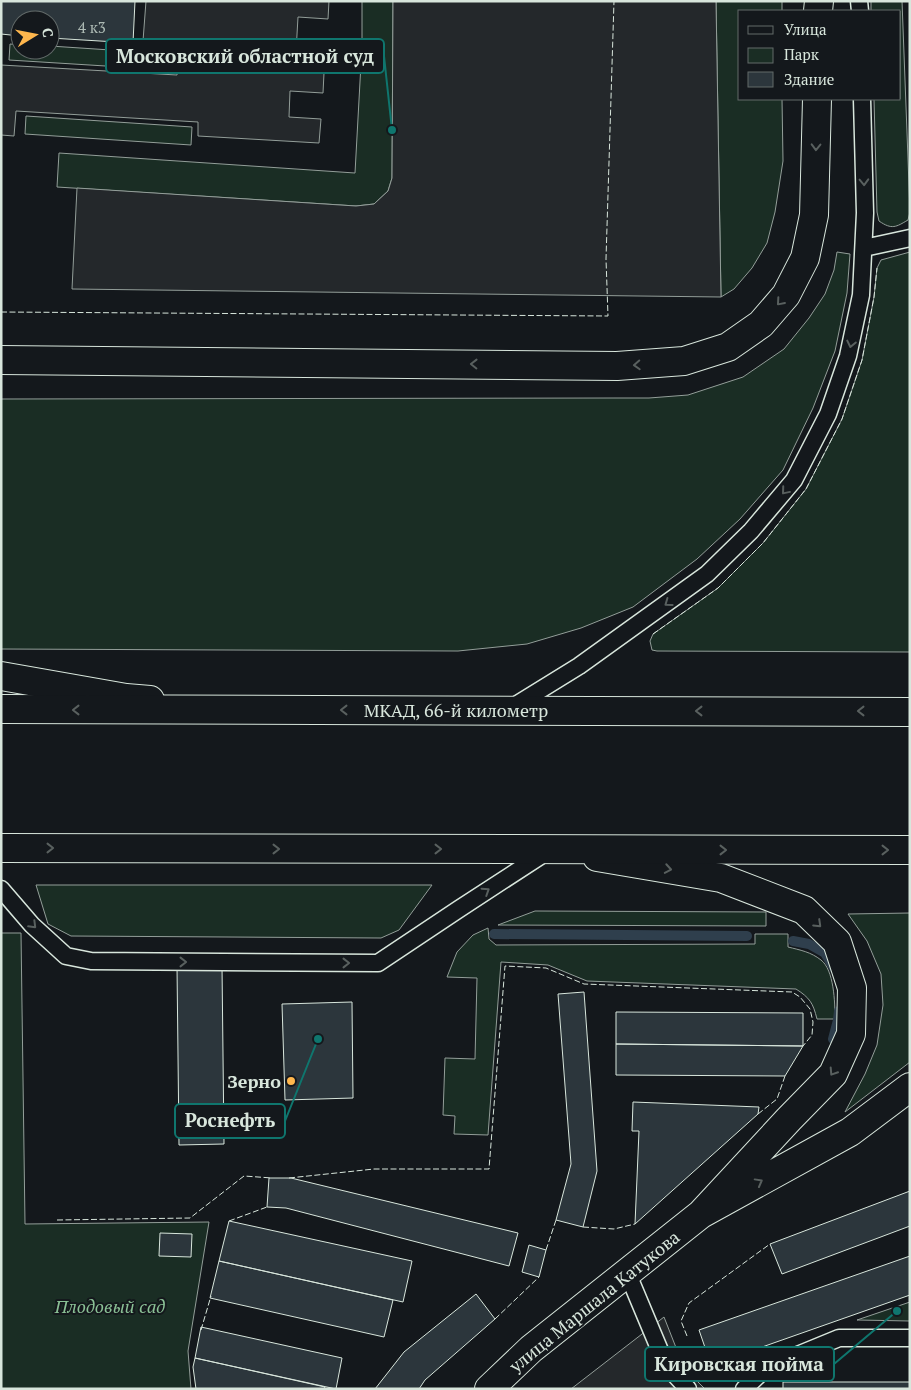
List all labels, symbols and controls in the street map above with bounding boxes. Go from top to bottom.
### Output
north arrow [10,10,60,60]
legend [738,10,901,100]
house number: 4 к3 [78,17,106,37]
text: Улица [784,19,827,39]
text: С [38,27,58,39]
callout: Московский областной суд [106,39,384,73]
text: Московский областной суд [116,43,375,68]
text: Парк [784,44,820,64]
text: Здание [784,69,834,89]
one-way arrow [811,144,821,152]
one-way arrow [859,179,869,187]
one-way arrow [777,296,785,305]
one-way arrow [846,339,856,348]
one-way arrow [470,359,478,370]
one-way arrow [633,359,641,370]
one-way arrow [782,485,790,494]
one-way arrow [664,596,673,606]
street label: МКАД, 66-й километр [364,698,548,722]
one-way arrow [72,705,80,715]
one-way arrow [339,705,347,715]
one-way arrow [694,706,702,716]
one-way arrow [857,706,864,716]
one-way arrow [46,843,54,853]
one-way arrow [272,844,280,854]
one-way arrow [435,844,443,854]
one-way arrow [719,845,727,855]
one-way arrow [882,845,889,855]
one-way arrow [664,863,673,873]
one-way arrow [481,888,490,897]
one-way arrow [813,918,822,927]
one-way arrow [27,920,36,929]
one-way arrow [180,957,187,967]
one-way arrow [342,958,350,968]
one-way arrow [830,1066,839,1075]
place label: Зерно [227,1069,281,1093]
marker: Зерно [285,1075,297,1087]
callout: Роснефть [175,1104,285,1138]
text: Роснефть [185,1107,276,1132]
one-way arrow [754,1178,763,1188]
street label: улица Маршала Катукова [503,1225,684,1378]
park label: Плодовый сад [54,1294,165,1318]
callout: Кировская пойма [645,1347,834,1381]
text: Кировская пойма [654,1351,824,1376]

